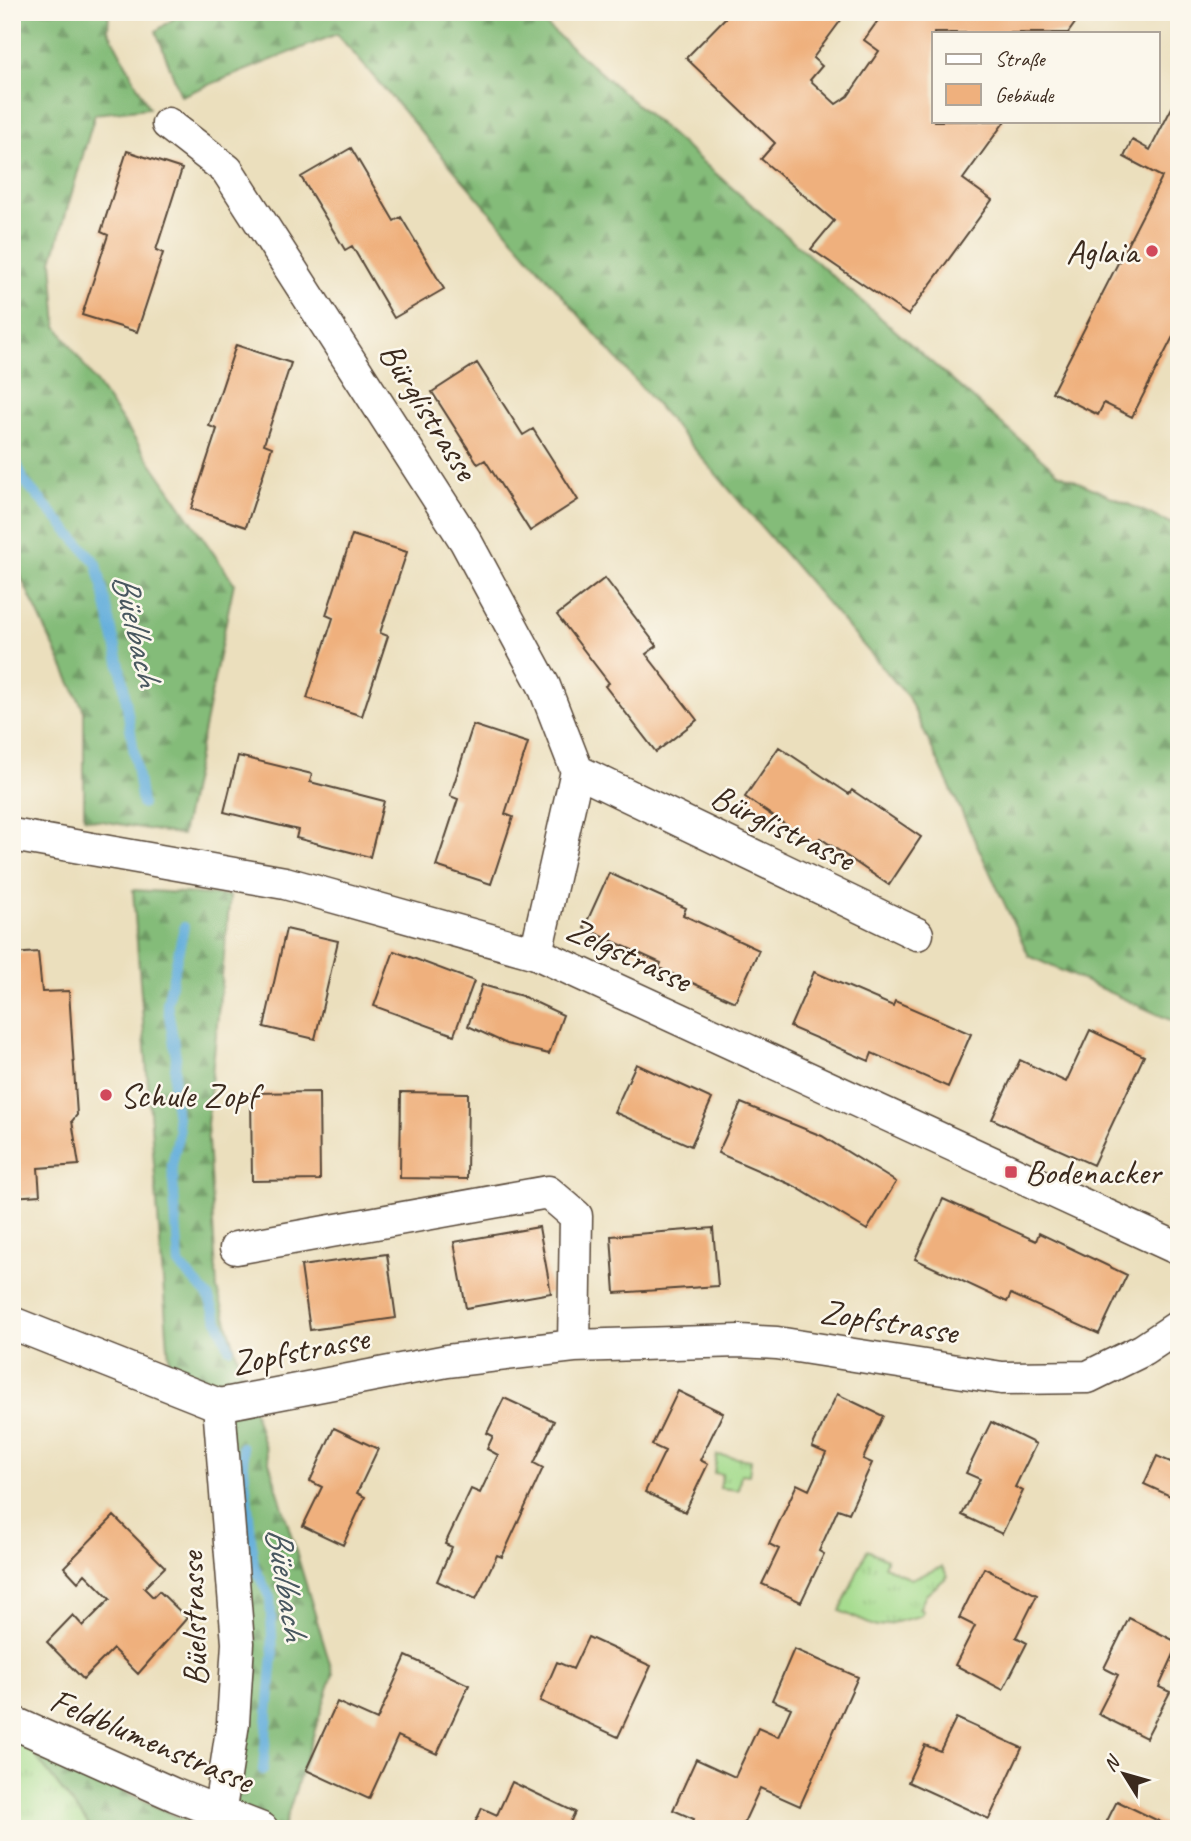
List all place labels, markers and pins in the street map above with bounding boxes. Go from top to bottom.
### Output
place label: Aglaia [1066,229,1141,274]
marker: Aglaia [1144,243,1160,259]
place label: Schule Zopf [120,1073,264,1118]
marker: Schule Zopf [98,1087,114,1103]
place label: Bodenacker [1025,1150,1163,1195]
marker: Bodenacker [1003,1164,1019,1180]

